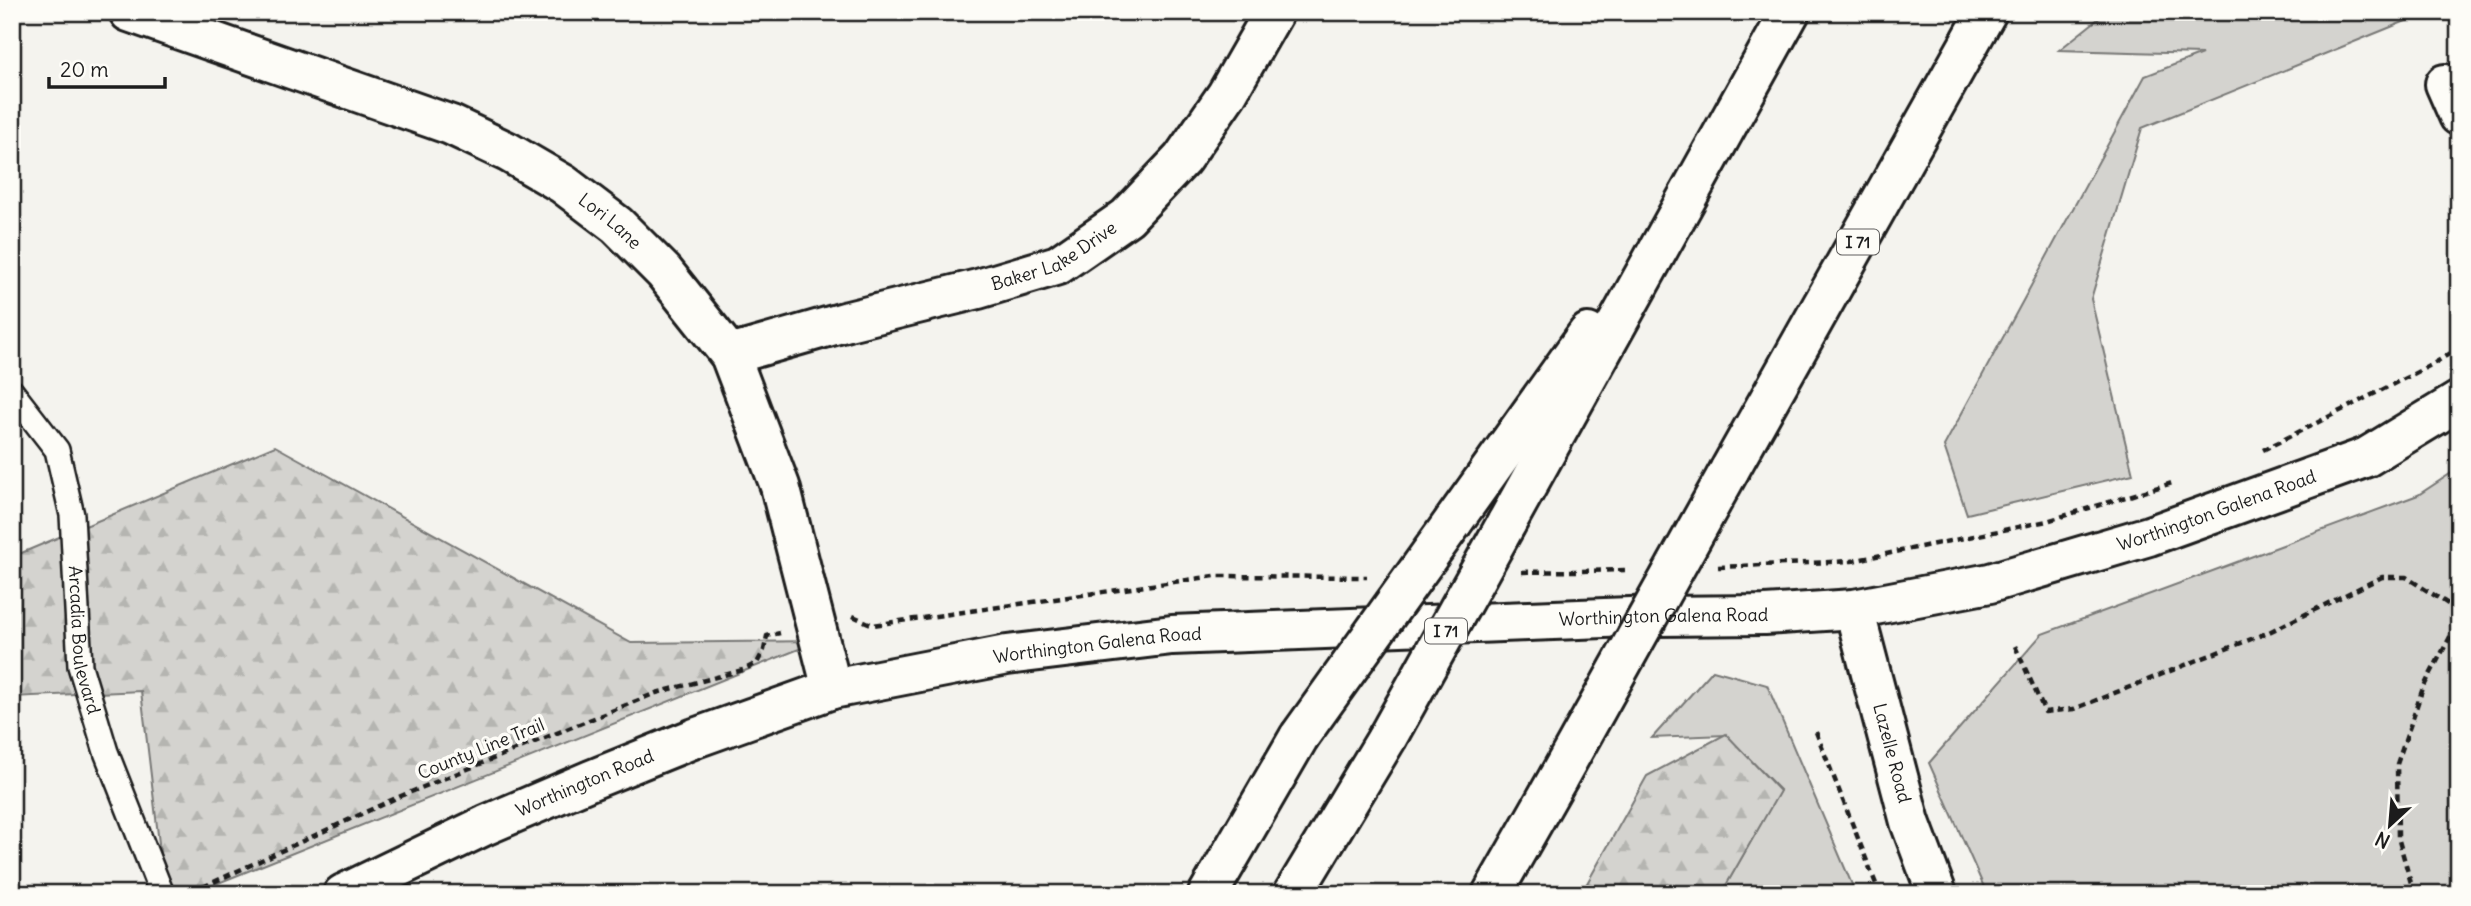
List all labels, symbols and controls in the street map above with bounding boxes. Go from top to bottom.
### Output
scale bar [49,46,164,90]
text: 20 m [60,56,109,83]
street label: Lori Lane [574,188,647,254]
street label: Baker Lake Drive [988,216,1121,295]
road number: I 71 [1837,230,1879,254]
street label: Worthington Galena Road [2114,464,2319,556]
street label: Arcadia Boulevard [64,565,106,717]
street label: Worthington Galena Road [1558,603,1769,631]
road number: I 71 [1425,618,1467,644]
street label: Worthington Galena Road [991,622,1202,668]
street label: Lazelle Road [1868,701,1917,806]
street label: County Line Trail [414,713,548,784]
street label: Worthington Road [512,744,657,822]
north arrow [2356,790,2426,860]
text: N [2371,827,2394,854]

